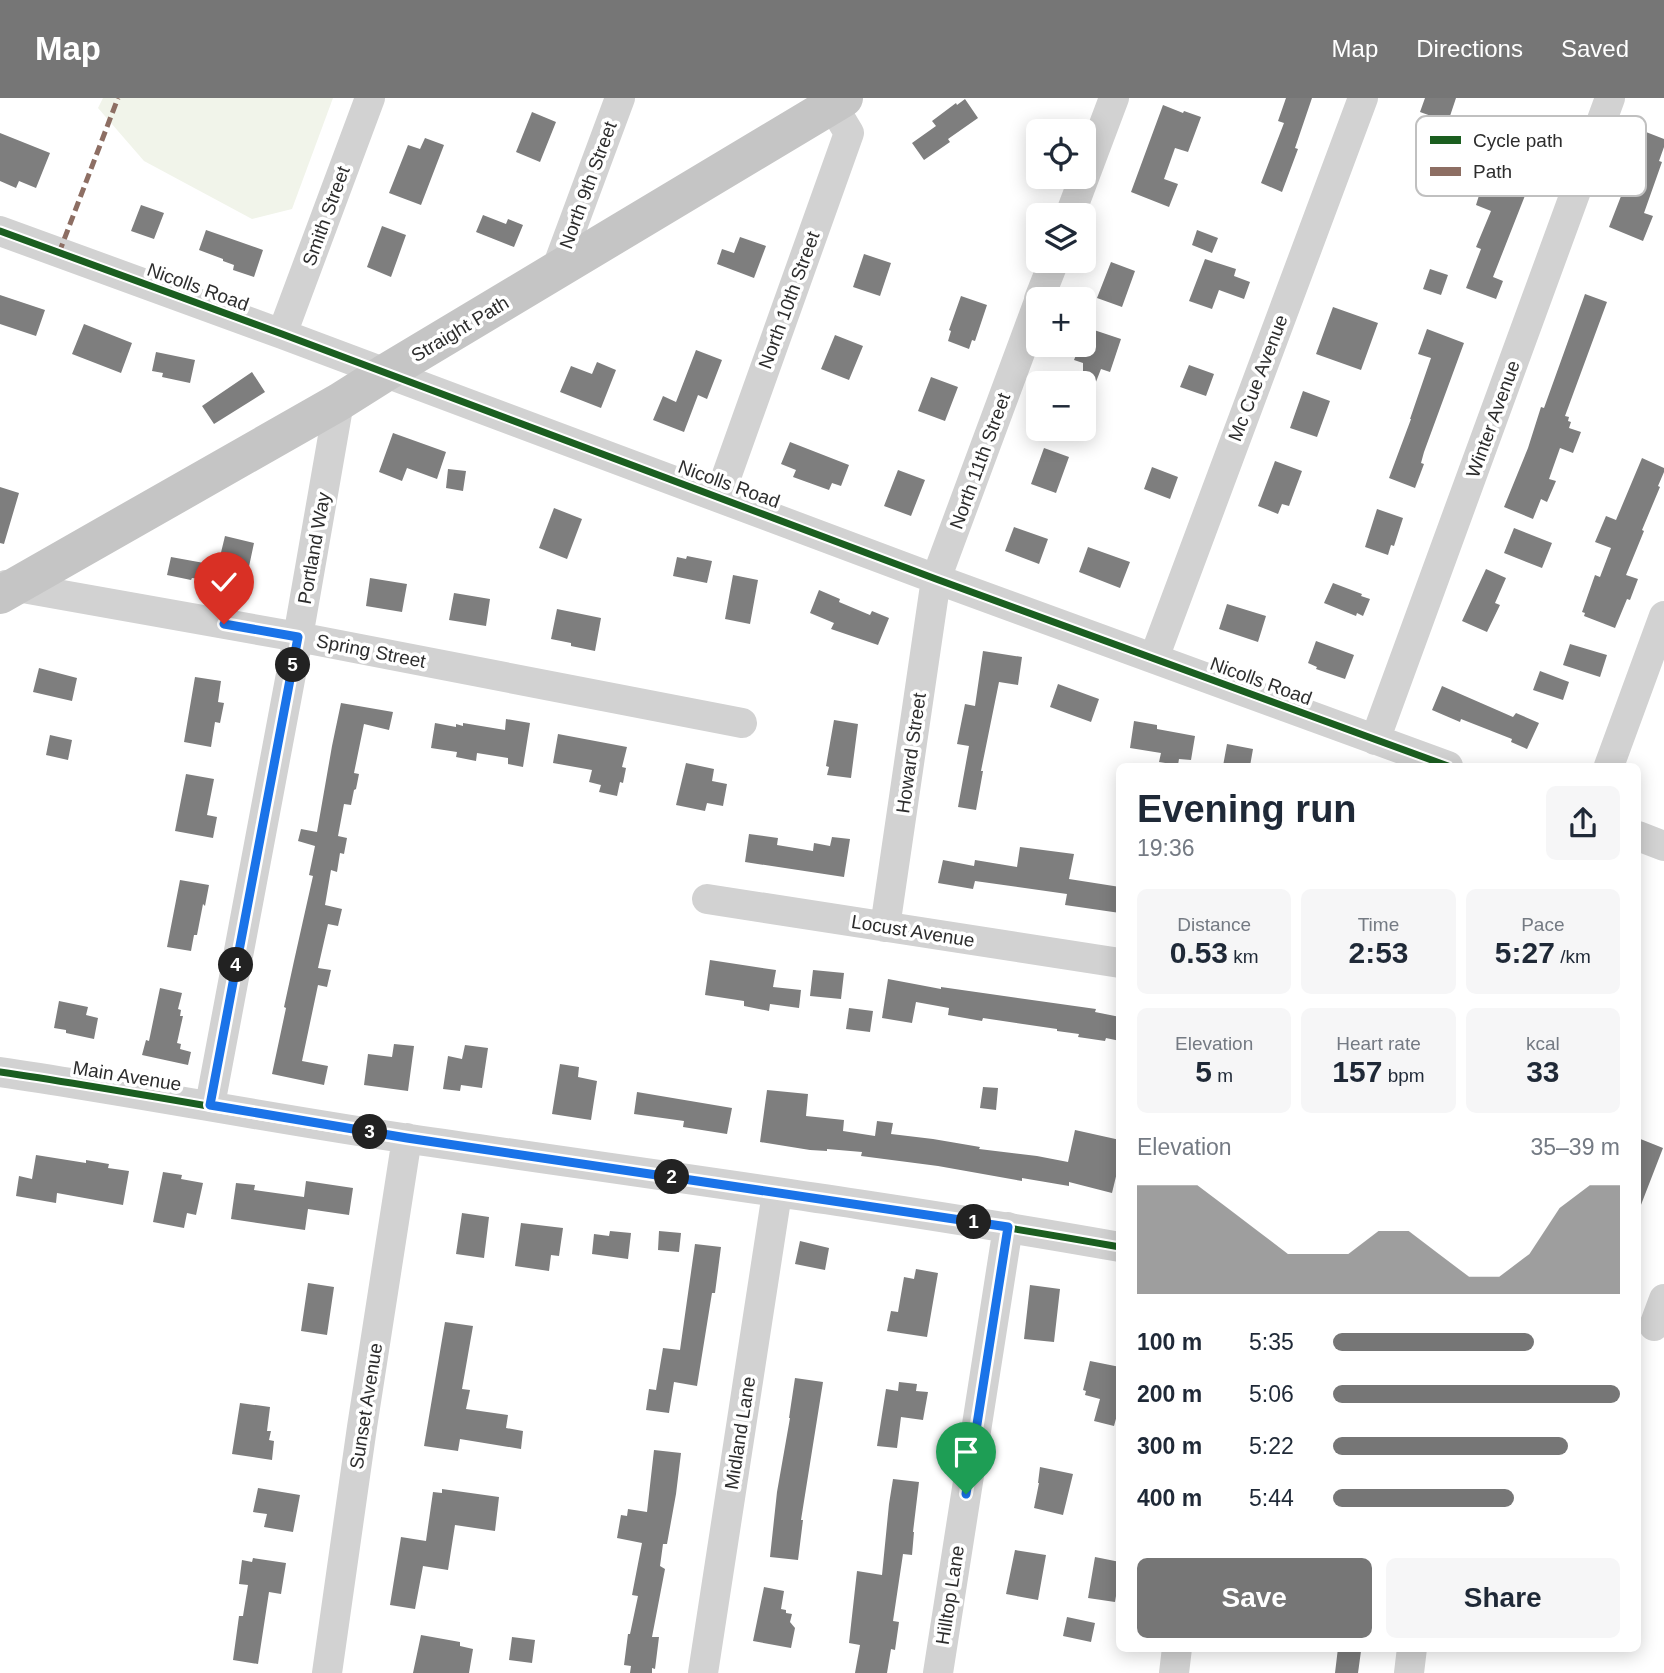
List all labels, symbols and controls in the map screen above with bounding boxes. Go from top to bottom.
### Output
text: Map [35,30,101,67]
text: Map [1332,35,1378,62]
text: Directions [1416,35,1523,62]
text: Saved [1561,35,1629,62]
legend [1416,116,1646,196]
street label: North 9th Street [555,118,621,252]
map controls [1026,119,1096,441]
button: locate [1026,119,1096,189]
text: Cycle path [1473,130,1563,151]
text: Path [1473,161,1512,182]
street label: Smith Street [298,163,354,269]
button: layers [1026,203,1096,273]
street label: North 10th Street [754,228,824,372]
street label: Nicolls Road [144,259,252,315]
button: + [1026,287,1096,357]
street label: Straight Path [408,292,512,366]
street label: Mc Cue Avenue [1224,312,1292,444]
street label: Winter Avenue [1462,358,1524,480]
button: − [1026,371,1096,441]
street label: North 11th Street [946,389,1015,532]
street label: Nicolls Road [675,456,783,512]
street label: Portland Way [294,490,334,606]
pin [194,552,254,624]
icon: check [205,563,243,601]
street label: Spring Street [315,630,428,672]
pin: 5 [276,648,310,682]
street label: Nicolls Road [1207,653,1315,709]
text: 5 [287,654,298,675]
street label: Howard Street [892,691,930,815]
button: share [1546,786,1620,860]
text: Evening run [1137,788,1357,830]
text: 19:36 [1137,835,1195,861]
street label: Locust Avenue [850,911,976,951]
text: Distance [1177,914,1251,935]
text: Time [1358,914,1399,935]
text: Pace [1521,914,1564,935]
text: 0.53 [1170,936,1228,969]
text: 2:53 [1348,936,1409,969]
text: 5:27 [1495,936,1555,969]
text: km [1228,946,1259,967]
text: /km [1555,946,1591,967]
pin: 4 [218,948,254,982]
text: 4 [230,954,241,975]
text: Elevation [1175,1033,1253,1054]
text: Heart rate [1336,1033,1421,1054]
text: kcal [1526,1033,1560,1054]
text: 5 [1195,1055,1212,1088]
text: 157 [1332,1055,1382,1088]
text: 33 [1526,1055,1560,1088]
street label: Main Avenue [71,1057,183,1095]
text: m [1212,1065,1233,1086]
text: bpm [1382,1065,1425,1086]
pin: 3 [352,1114,388,1150]
text: 3 [364,1121,375,1142]
text: Elevation [1137,1134,1232,1160]
text: 35–39 m [1530,1134,1620,1160]
pin: 2 [654,1160,690,1194]
text: 2 [666,1166,677,1187]
pin: 1 [956,1204,992,1240]
text: 1 [968,1211,979,1232]
text: 100 m [1137,1329,1202,1355]
text: 5:35 [1249,1329,1294,1355]
street label: Sunset Avenue [346,1341,386,1471]
street label: Midland Lane [721,1375,759,1491]
text: 200 m [1137,1381,1202,1407]
text: 5:06 [1249,1381,1294,1407]
pin [936,1422,996,1494]
icon: arrive [947,1433,985,1471]
text: 300 m [1137,1433,1202,1459]
text: 5:22 [1249,1433,1294,1459]
text: 400 m [1137,1485,1202,1511]
text: 5:44 [1249,1485,1294,1511]
street label: Hilltop Lane [932,1544,968,1646]
button: Save [1137,1558,1372,1638]
button: Share [1386,1558,1620,1638]

